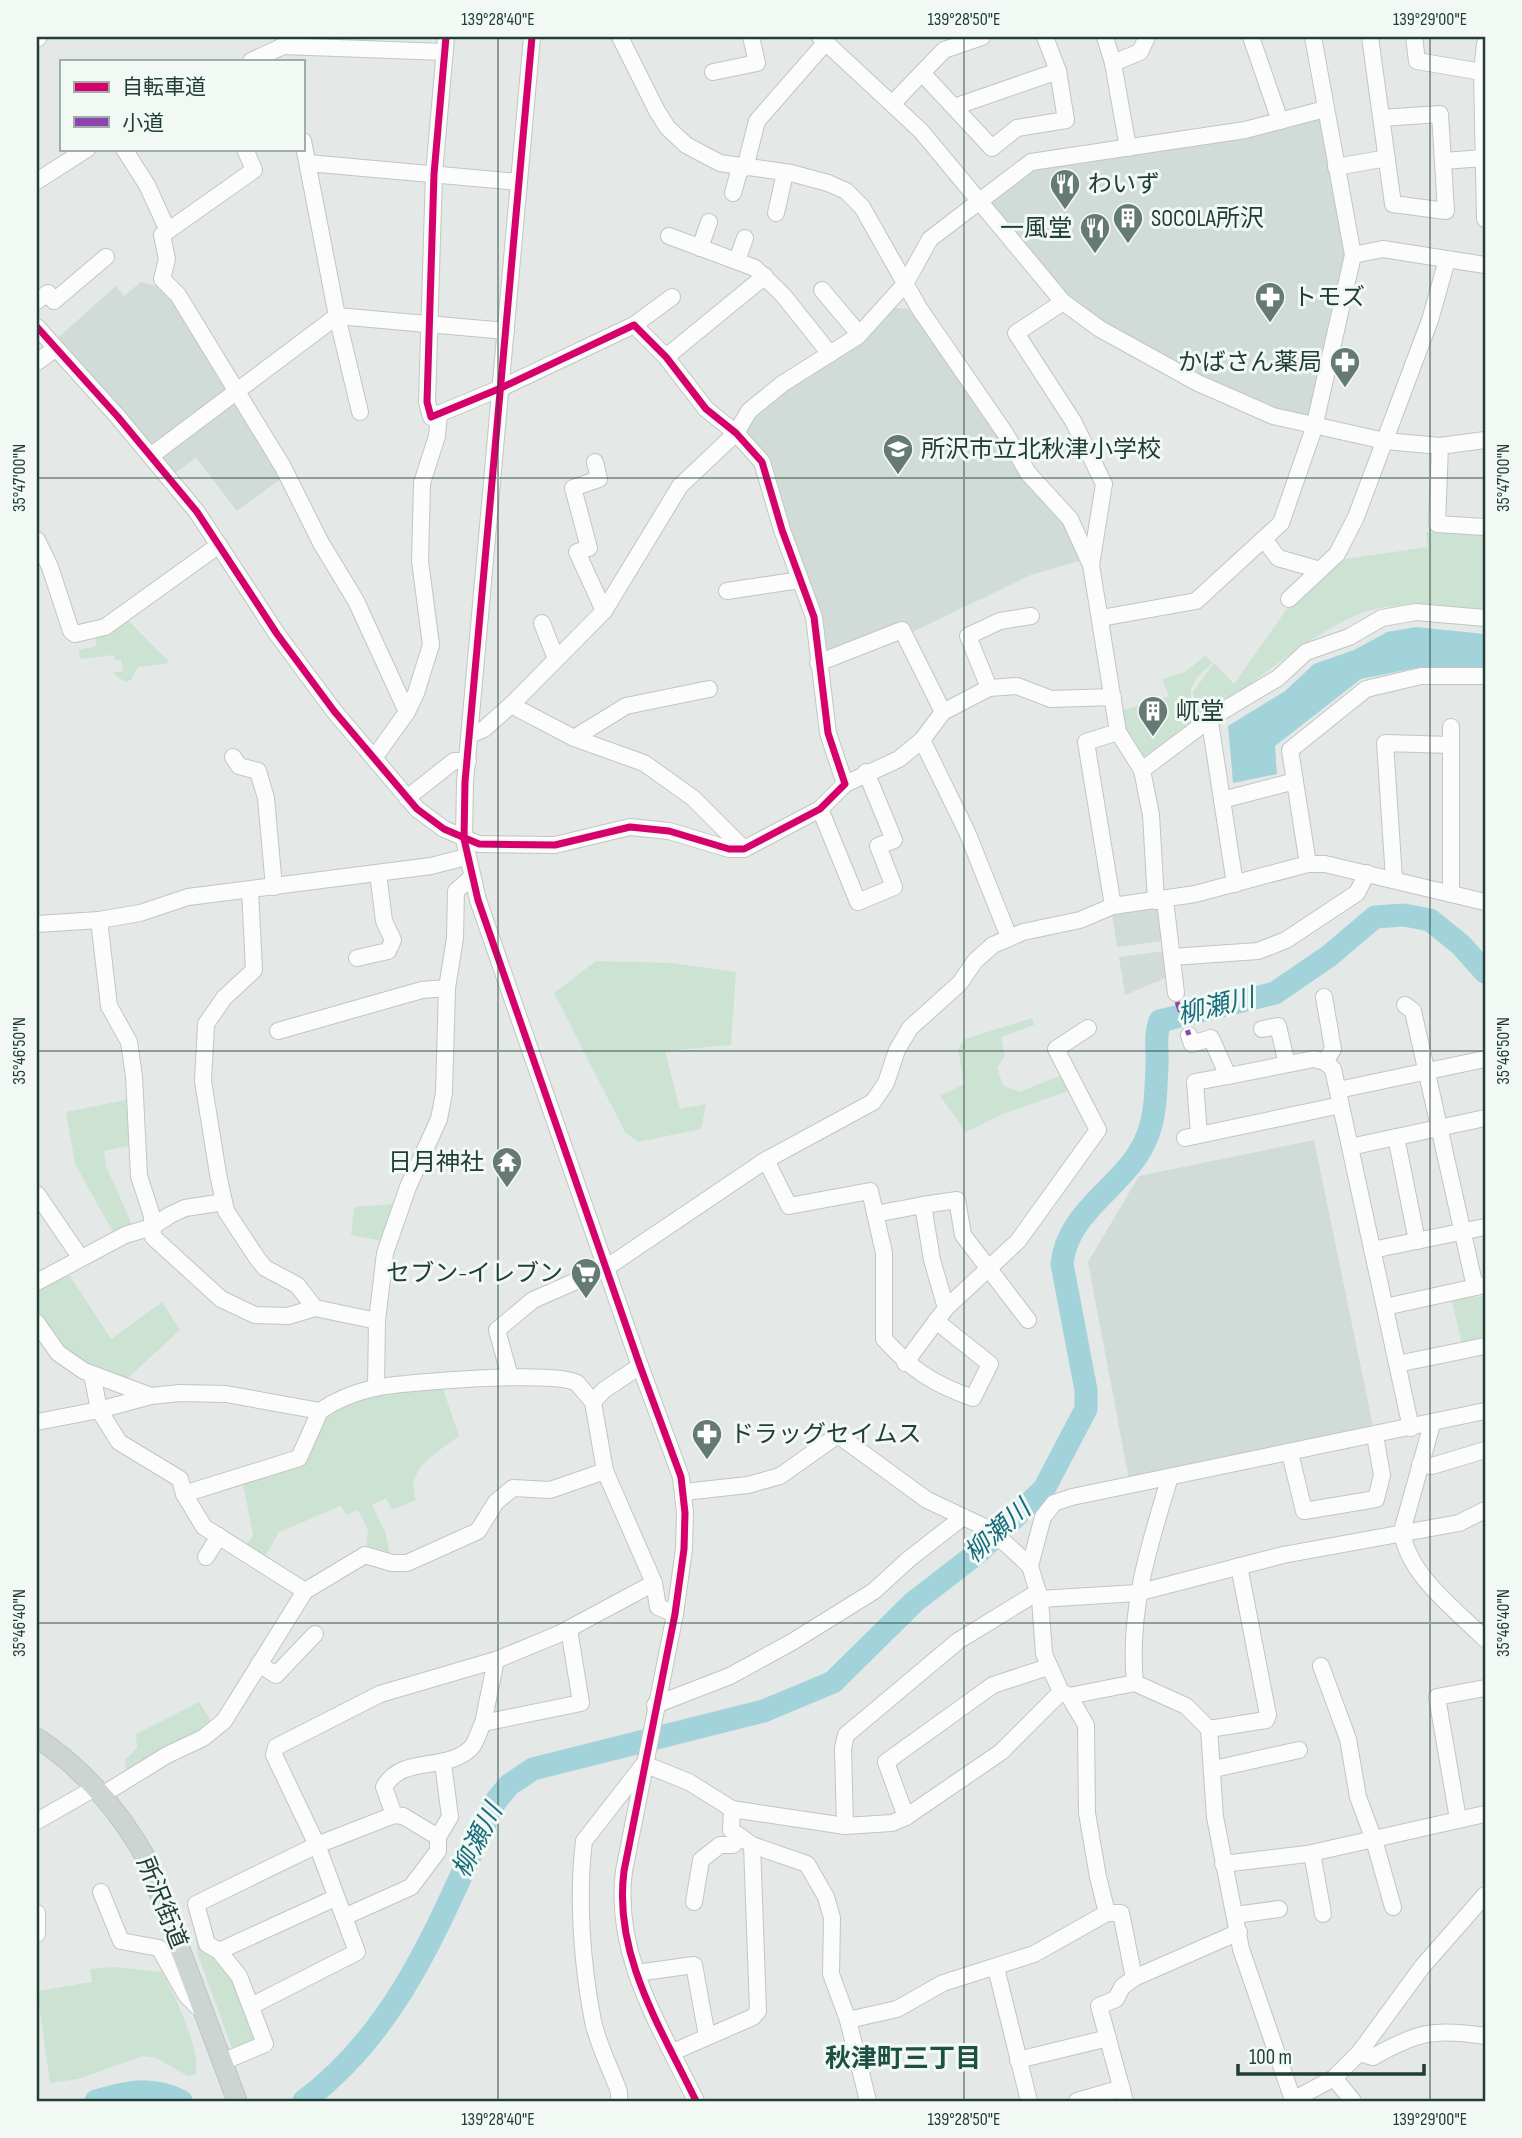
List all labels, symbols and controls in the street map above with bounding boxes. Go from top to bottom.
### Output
text: 139°28'40"E [461,9,535,30]
text: 139°28'50"E [927,9,1001,30]
text: 139°29'00"E [1393,9,1467,30]
legend [60,60,304,150]
text: 自転車道 [122,75,206,100]
text: 小道 [122,111,164,136]
restaurant icon: わいず [1048,167,1082,211]
place label: わいず [1088,170,1160,199]
building icon: SOCOLA所沢 [1111,201,1145,245]
place label: SOCOLA所沢 [1151,204,1264,233]
restaurant icon: 一風堂 [1078,211,1112,255]
place label: 一風堂 [1000,214,1072,243]
pharmacy icon: トモズ [1253,280,1287,324]
place label: トモズ [1293,283,1365,312]
pharmacy icon: かばさん薬局 [1328,345,1362,389]
place label: かばさん薬局 [1178,348,1322,377]
school or university icon: 所沢市立北秋津小学校 [881,432,915,476]
place label: 所沢市立北秋津小学校 [921,435,1161,464]
text: 35°47'00"N [9,444,30,512]
text: 35°47'00"N [1493,444,1514,512]
building icon: 屼堂 [1136,694,1170,738]
place label: 屼堂 [1176,697,1224,726]
water label: 柳瀬川 [1174,982,1260,1031]
text: 35°46'50"N [9,1017,30,1085]
text: 35°46'50"N [1493,1017,1514,1085]
temple icon: 日月神社 [490,1145,524,1189]
place label: 日月神社 [388,1148,484,1177]
supermarket icon: セブン-イレブン [569,1256,603,1300]
place label: セブン-イレブン [386,1259,563,1288]
pharmacy icon: ドラッグセイムス [690,1417,724,1461]
place label: ドラッグセイムス [730,1420,922,1449]
water label: 柳瀬川 [959,1492,1040,1570]
text: 35°46'40"N [9,1589,30,1657]
text: 35°46'40"N [1493,1589,1514,1657]
water label: 柳瀬川 [446,1797,511,1883]
street label: 所沢街道 [131,1853,193,1953]
scale bar [1238,2033,1424,2077]
district label: 秋津町三丁目 [825,2044,981,2075]
text: 100 m [1249,2045,1292,2070]
text: 139°28'40"E [461,2109,535,2130]
text: 139°28'50"E [927,2109,1001,2130]
text: 139°29'00"E [1393,2109,1467,2130]

